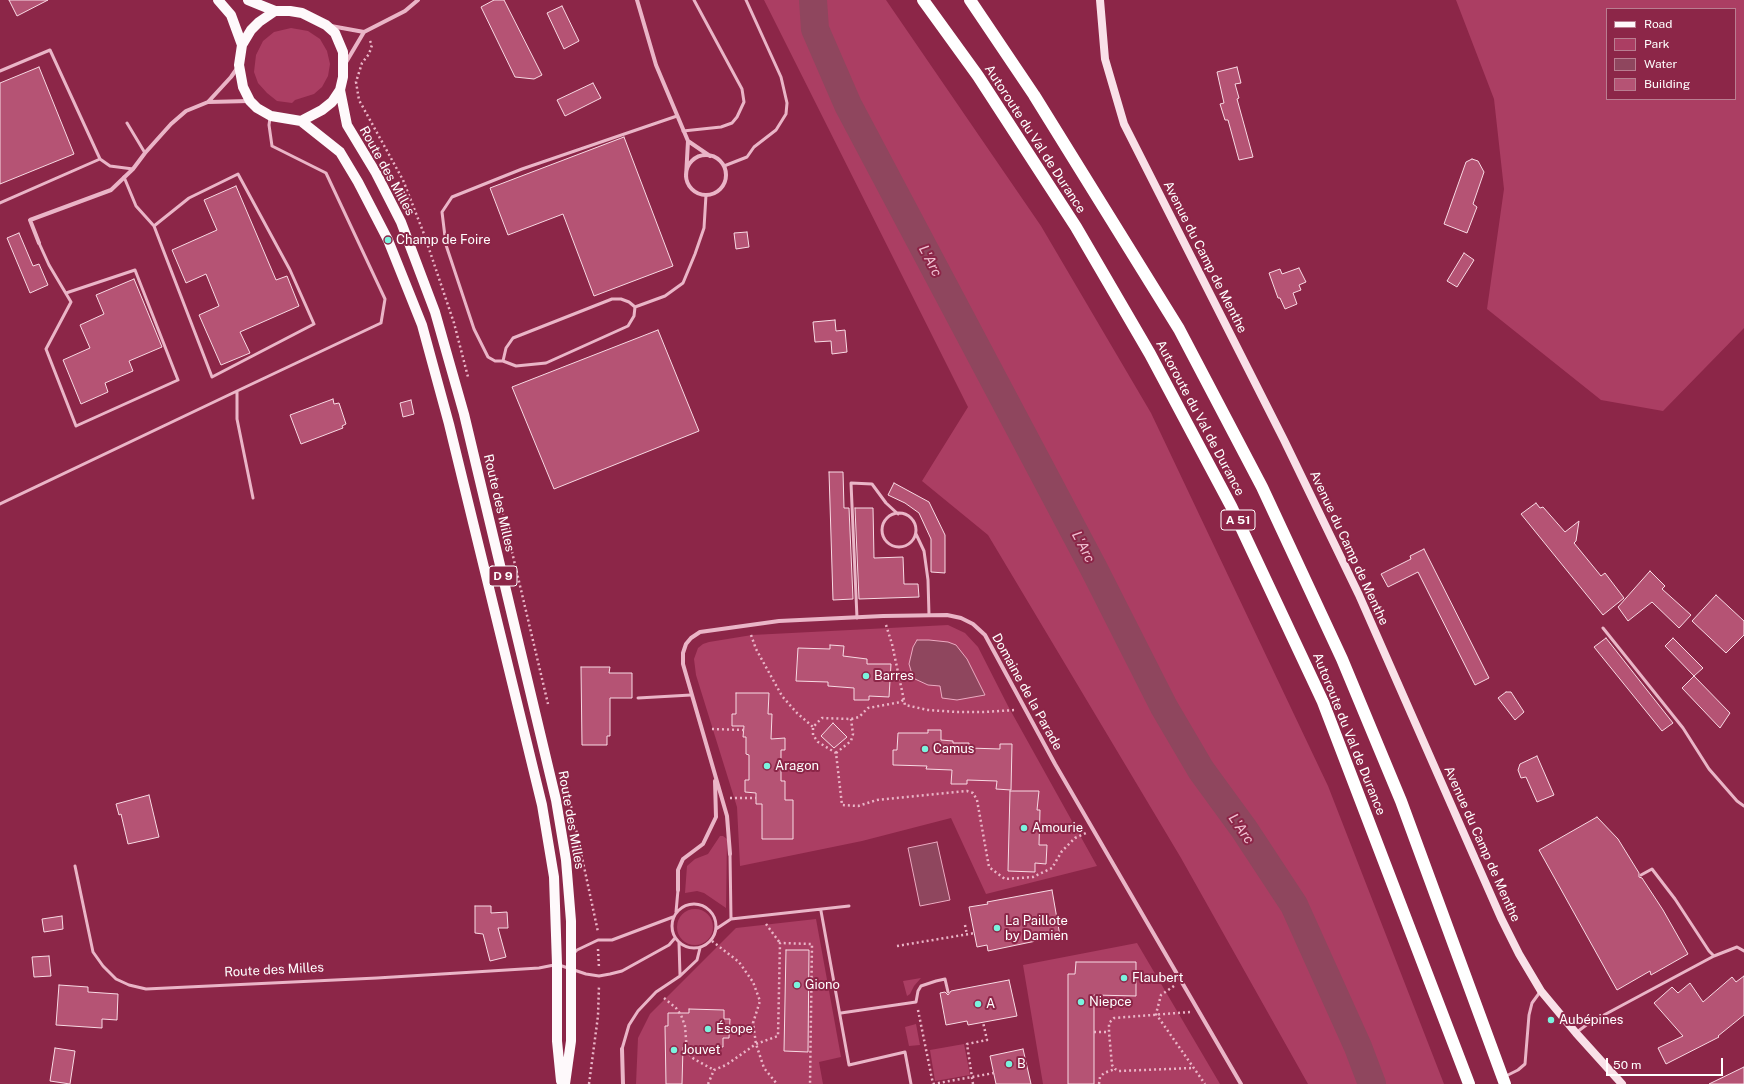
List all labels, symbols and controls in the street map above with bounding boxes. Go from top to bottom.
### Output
legend [1606,8,1736,100]
text: Road [1644,17,1672,31]
text: Park [1644,37,1670,51]
text: Water [1644,57,1677,71]
street label: Autoroute du Val de Durance [981,62,1089,216]
text: Building [1644,77,1690,91]
street label: Route des Milles [356,124,418,218]
street label: Avenue du Camp de Menthe [1160,178,1250,336]
place label: Champ de Foire [396,232,491,248]
marker: Champ de Foire [383,235,393,245]
water label: L'Arc [915,242,945,280]
street label: Autoroute du Val de Durance [1152,338,1248,498]
street label: Route des Milles [480,453,518,553]
street label: Avenue du Camp de Menthe [1306,468,1392,628]
road number: A 51 [1221,510,1255,530]
water label: L'Arc [1068,528,1098,566]
road number: D 9 [489,566,517,586]
street label: Domaine de la Parade [988,631,1066,753]
street label: Autoroute du Val de Durance [1309,650,1389,818]
place label: Barres [874,668,914,684]
marker: Barres [861,671,871,681]
place label: Camus [933,741,974,757]
marker: Camus [920,744,930,754]
place label: Aragon [775,758,819,774]
marker: Aragon [762,761,772,771]
street label: Avenue du Camp de Menthe [1441,764,1523,924]
street label: Route des Milles [555,770,587,870]
water label: L'Arc [1225,811,1257,847]
place label: Amourie [1032,820,1083,836]
marker: Amourie [1019,823,1029,833]
place label: La Paillote by Damien [1005,913,1068,944]
marker: La Paillote by Damien [992,923,1002,933]
street label: Route des Milles [224,960,324,980]
place label: Flaubert [1132,970,1183,986]
marker: Flaubert [1119,973,1129,983]
place label: Giono [805,977,840,993]
marker: Giono [792,980,802,990]
place label: Niepce [1089,994,1132,1010]
place label: A [986,996,995,1012]
marker: Niepce [1076,997,1086,1007]
marker: A [973,999,983,1009]
place label: Aubépines [1559,1012,1623,1028]
marker: Aubépines [1546,1015,1556,1025]
place label: Ésope [716,1021,753,1037]
marker: Ésope [703,1024,713,1034]
place label: Jouvet [682,1042,720,1058]
marker: Jouvet [669,1045,679,1055]
scale bar [1608,1050,1725,1076]
place label: B [1017,1056,1026,1072]
text: 50 m [1613,1058,1641,1072]
marker: B [1004,1059,1014,1069]

